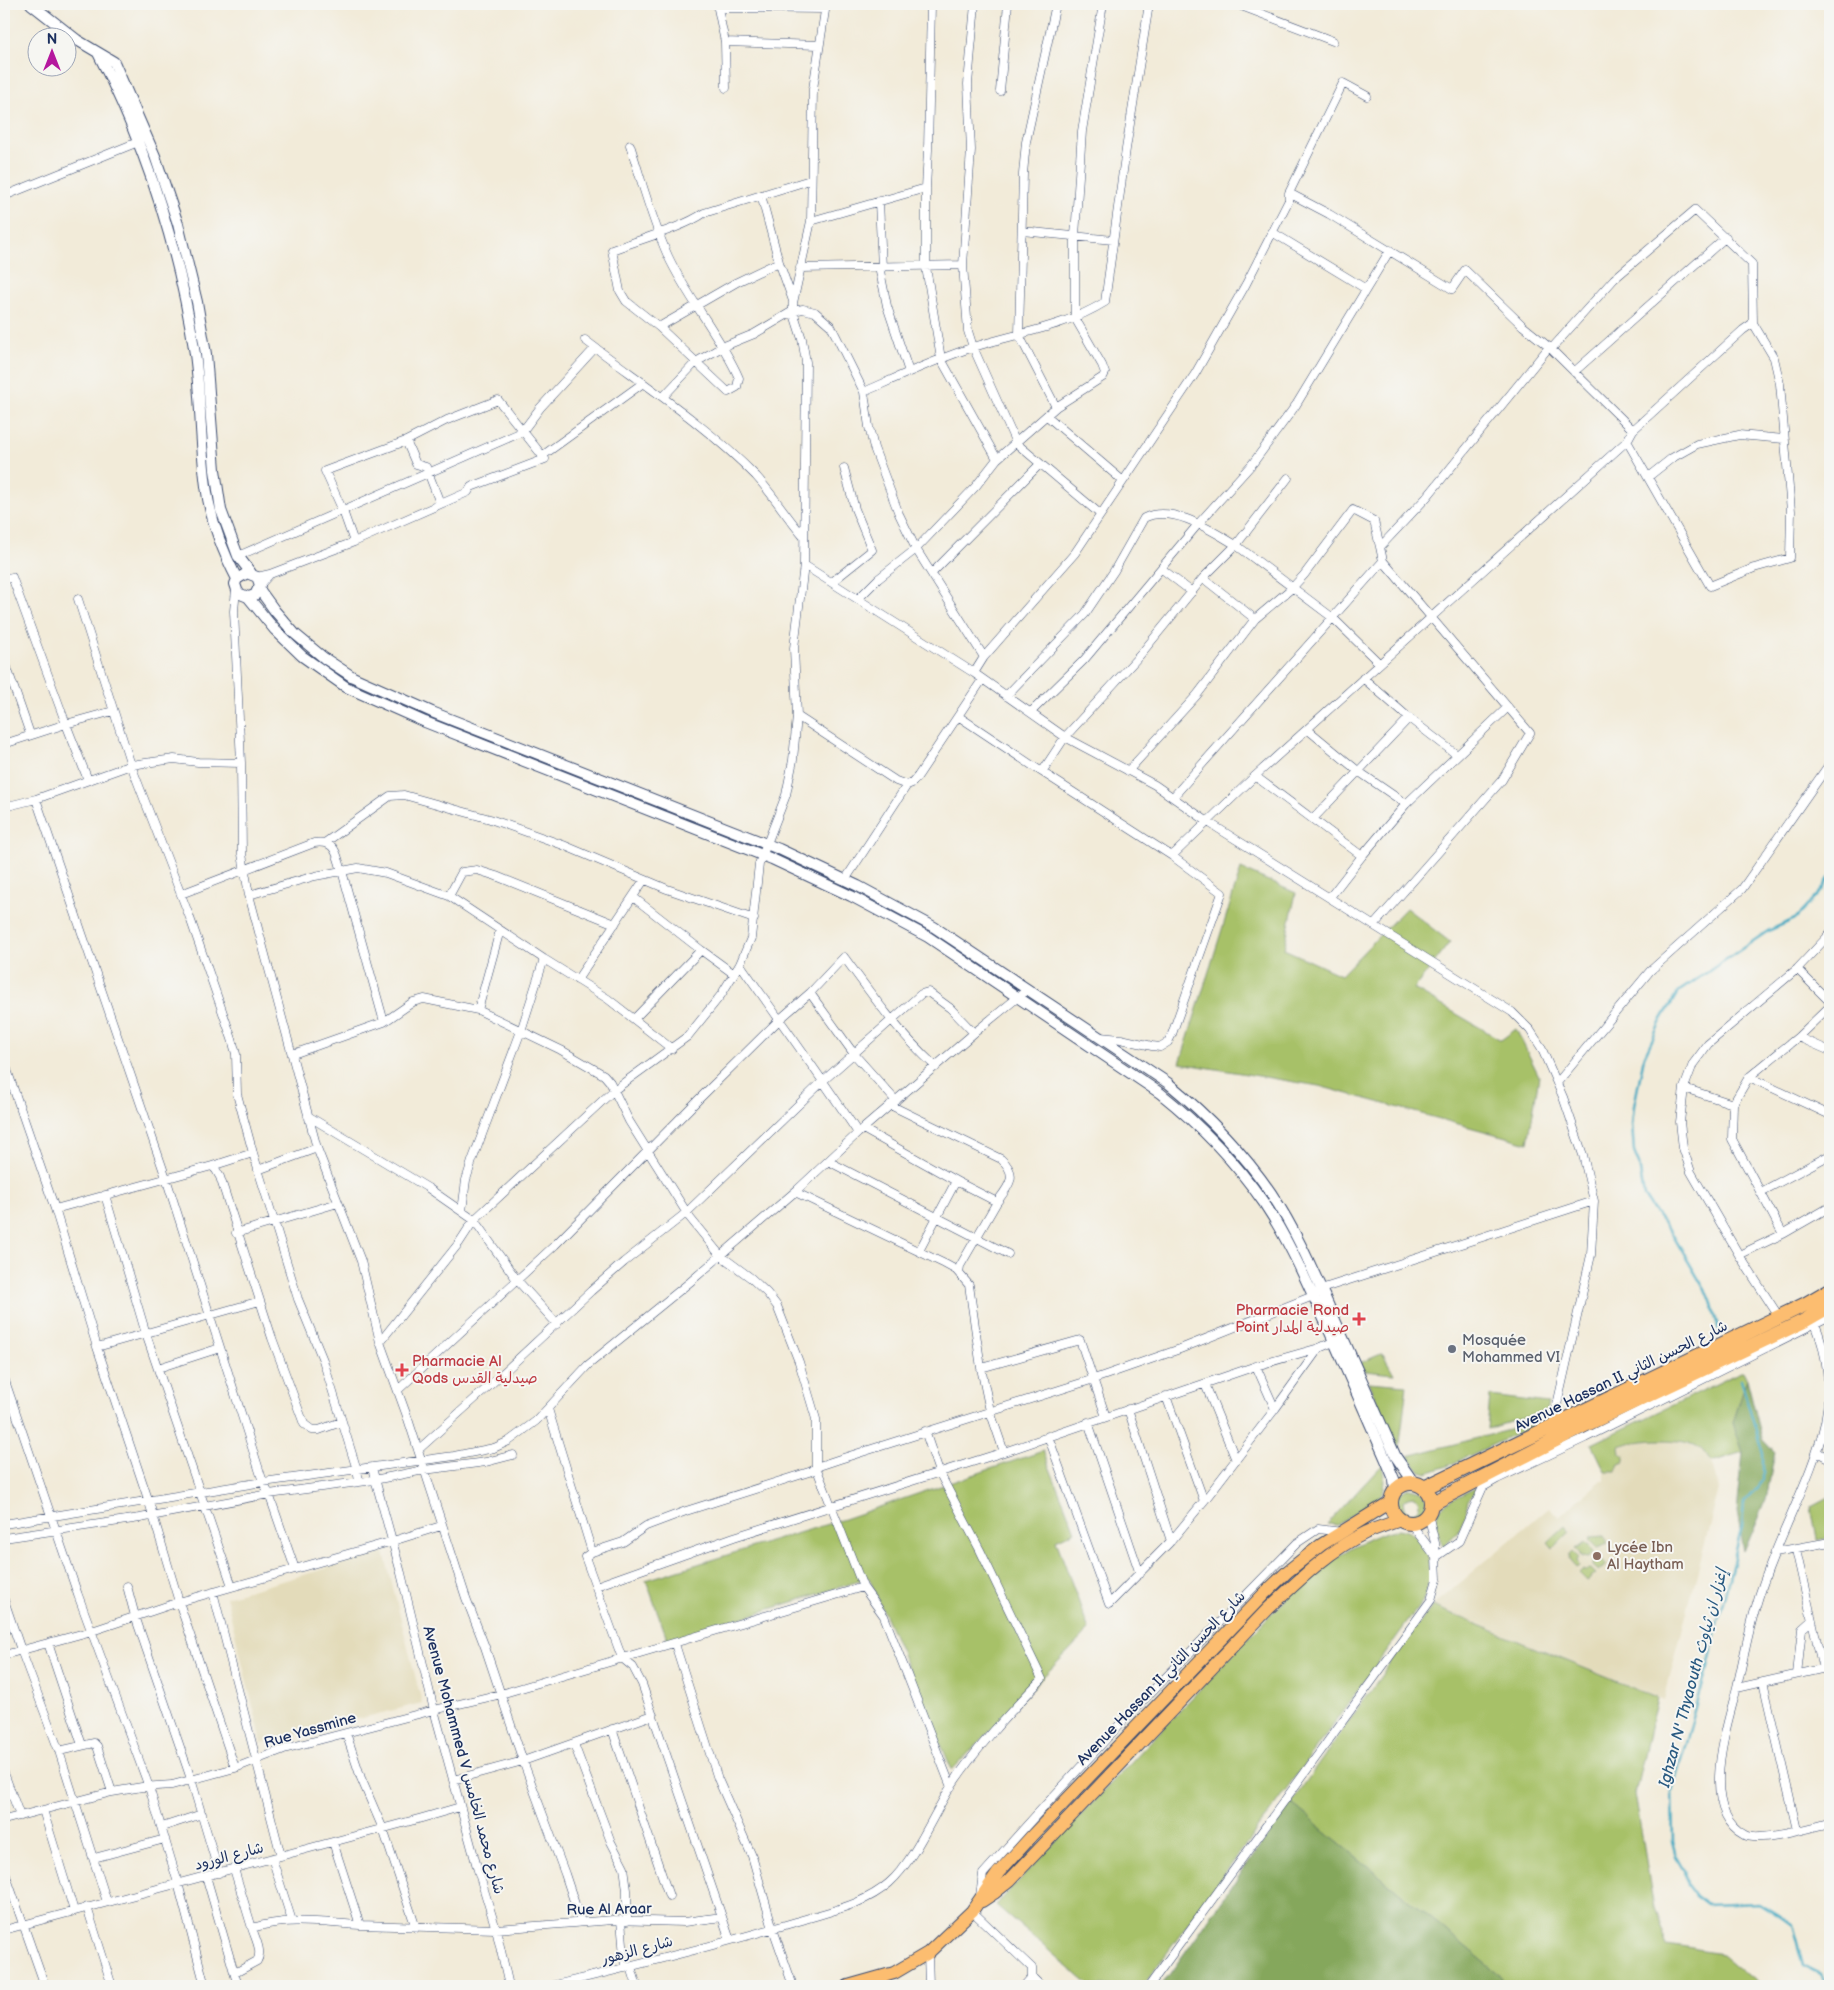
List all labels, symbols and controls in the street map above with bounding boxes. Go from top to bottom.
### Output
north arrow [28,28,78,78]
text: N [47,31,57,48]
place label: Pharmacie Rond Point صيدلية المدار [1235,1301,1349,1337]
marker: Pharmacie Rond Point صيدلية المدار [1353,1313,1365,1325]
street label: Avenue Hassan II شارع الحسن الثاني [1512,1316,1732,1439]
place label: Mosquée Mohammed VI [1462,1331,1560,1367]
marker: Mosquée Mohammed VI [1446,1343,1458,1355]
place label: Pharmacie Al Qods صيدلية القدس [412,1352,538,1388]
marker: Pharmacie Al Qods صيدلية القدس [396,1364,408,1376]
place label: Lycée Ibn Al Haytham [1607,1538,1684,1574]
marker: Lycée Ibn Al Haytham [1591,1550,1603,1562]
water label: Ighzar N' Thyaouth إغزار ان ثياوث [1655,1565,1732,1791]
street label: Avenue Hassan II شارع الحسن الثاني [1073,1587,1252,1771]
street label: Avenue Mohammed V شارع محمد الخامس [419,1624,509,1896]
street label: Rue Yassmine [262,1708,359,1753]
street label: شارع الورود [192,1838,266,1875]
street label: Rue Al Araar [566,1899,652,1920]
street label: شارع الزهور [598,1932,675,1969]

